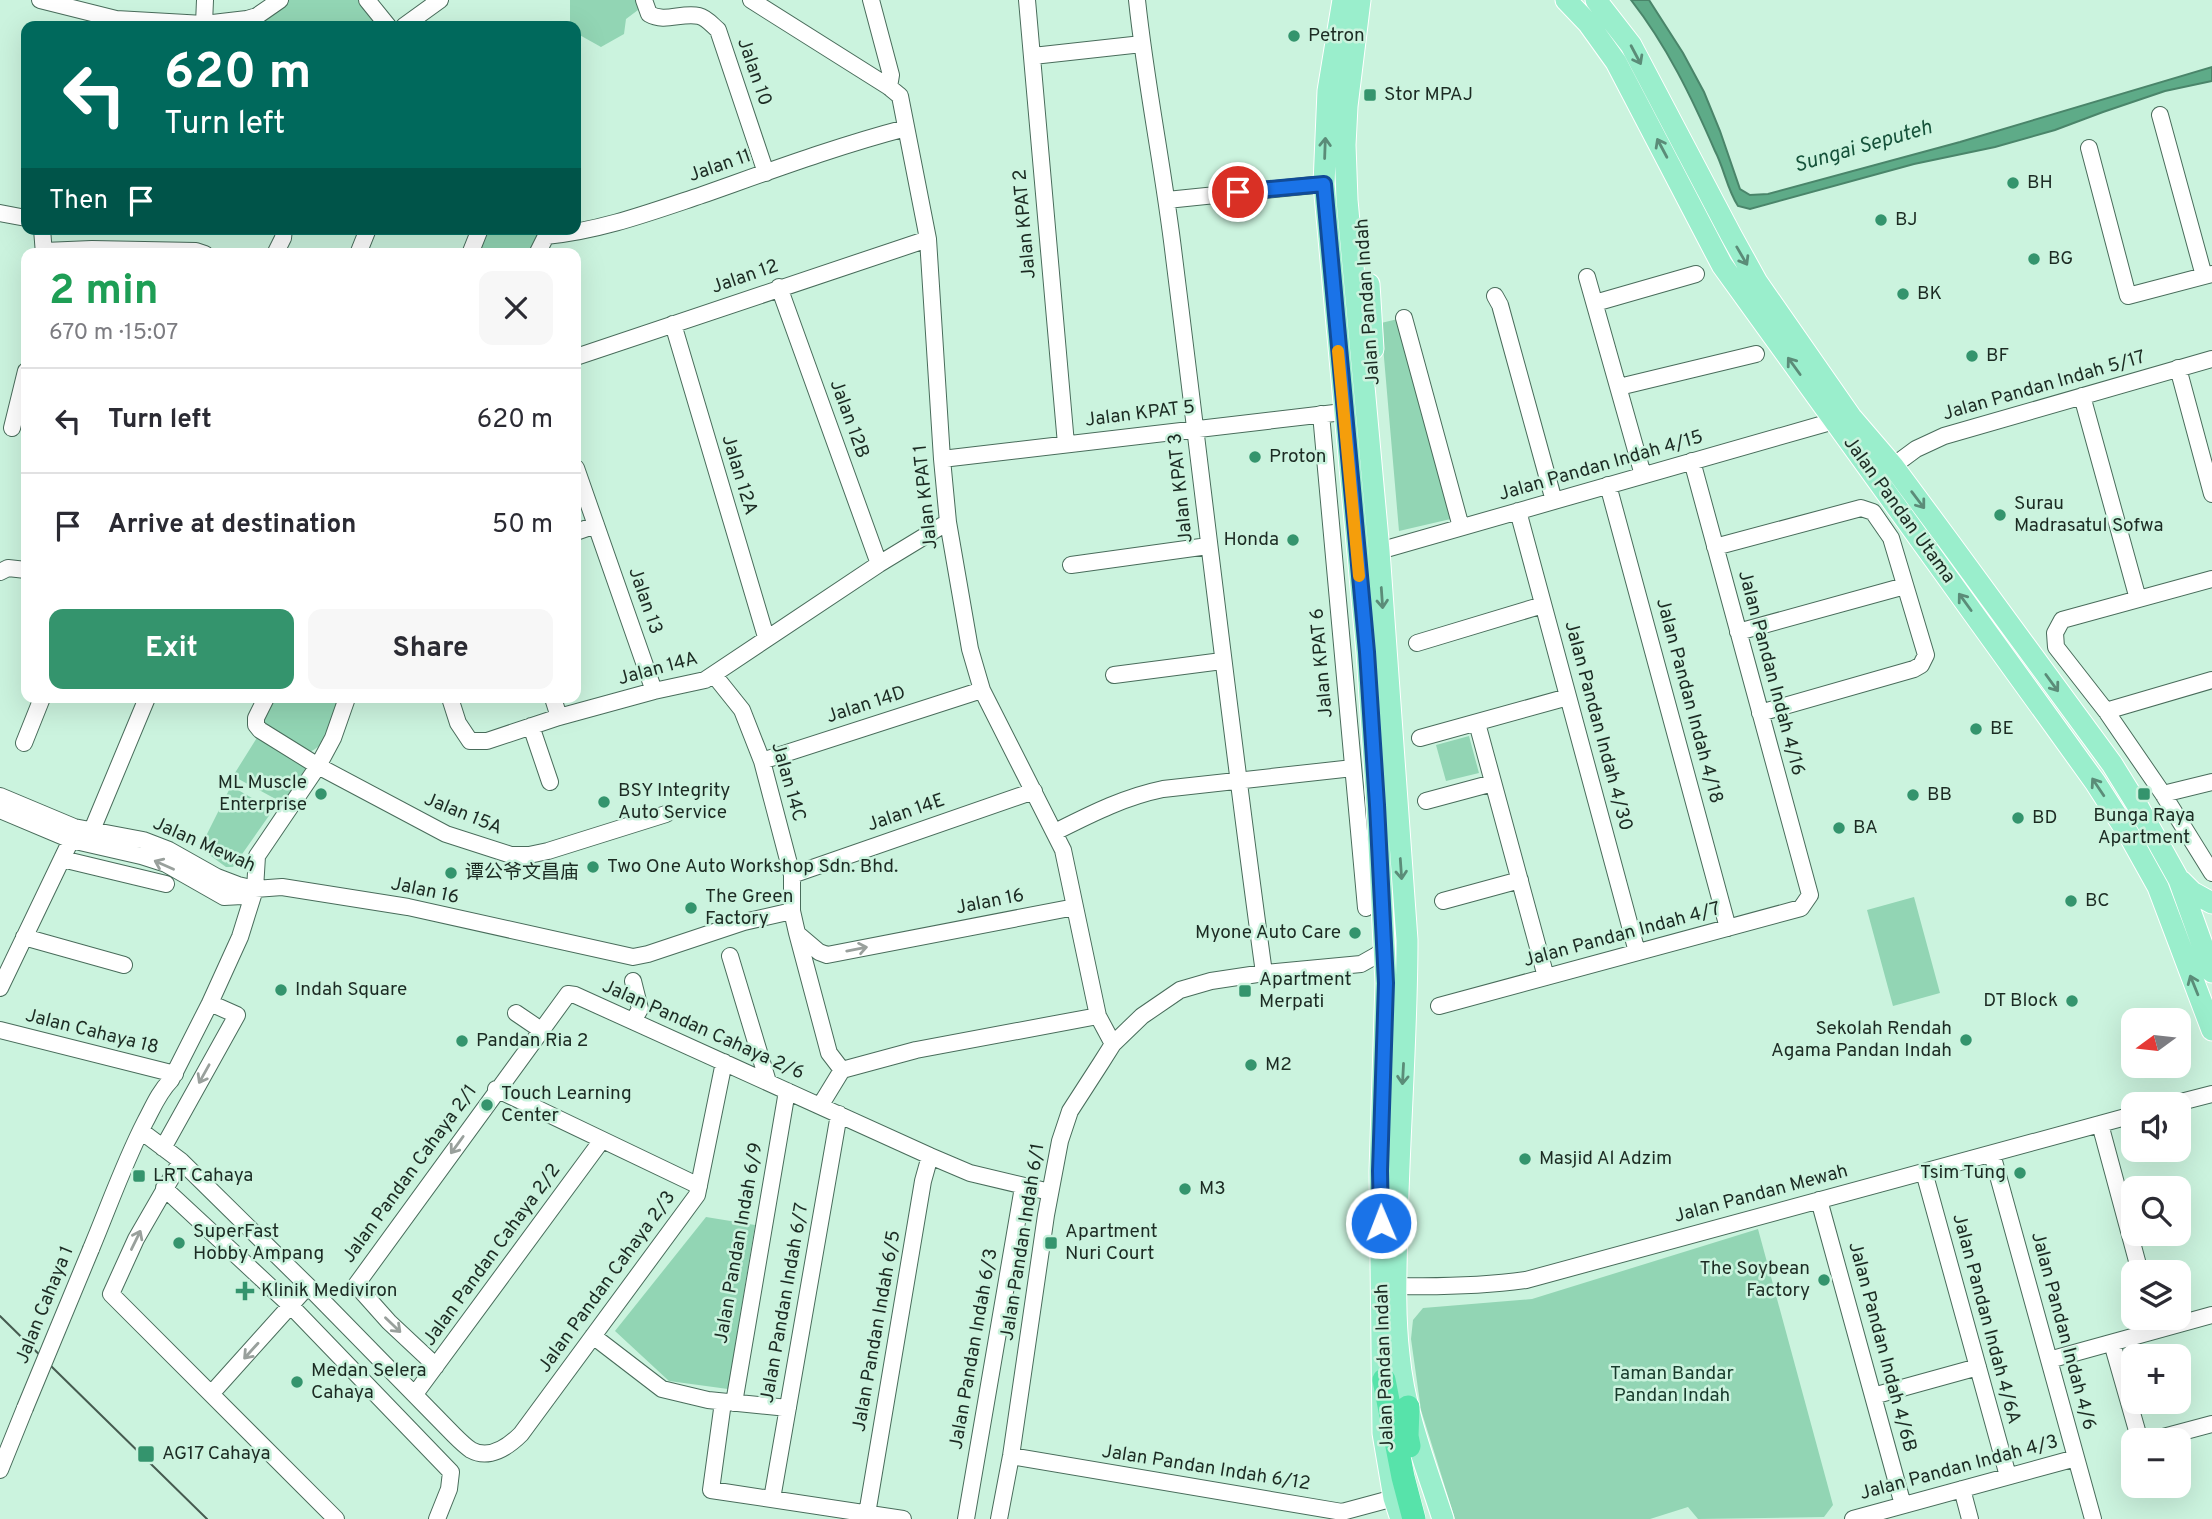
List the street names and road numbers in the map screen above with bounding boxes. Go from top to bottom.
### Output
street label: Jalan 10 [731,35,777,109]
street label: Jalan 11 [685,144,755,188]
street label: Jalan KPAT 2 [1008,168,1042,280]
street label: Jalan Pandan Indah [1350,218,1386,386]
street label: Jalan 12 [708,254,782,300]
street label: Jalan Pandan Indah 5/17 [1940,346,2148,426]
street label: Jalan 12B [824,376,874,462]
street label: Jalan KPAT 5 [1084,395,1196,433]
street label: Jalan Pandan Indah 4/15 [1496,425,1706,507]
street label: Jalan 12A [715,432,763,518]
street label: Jalan KPAT 3 [1163,432,1199,544]
street label: Jalan Pandan Utama [1838,432,1960,588]
street label: Jalan KPAT 1 [909,443,943,551]
street label: Jalan 13 [622,564,668,638]
street label: Jalan Pandan Indah 4/16 [1732,568,1810,778]
street label: Jalan Pandan Indah 4/18 [1650,596,1728,806]
street label: Jalan KPAT 6 [1305,607,1339,719]
street label: Jalan Pandan Indah 4/30 [1558,618,1638,834]
street label: Jalan 14A [615,647,701,691]
street label: Jalan 14D [823,681,909,729]
street label: Jalan 14C [765,739,811,825]
street label: Jalan 15A [420,787,506,841]
street label: Jalan 14E [864,789,948,837]
street label: Jalan Mewah [149,812,259,878]
street label: Jalan 16 [389,872,461,910]
street label: Jalan 16 [954,884,1026,920]
street label: Jalan Pandan Indah 4/7 [1521,897,1723,973]
street label: Jalan Pandan Cahaya 2/6 [598,974,808,1086]
street label: Jalan Cahaya 18 [23,1004,161,1060]
street label: Jalan Pandan Cahaya 2/1 [337,1080,483,1268]
street label: Jalan Pandan Indah 6/9 [709,1141,769,1345]
street label: Jalan Pandan Indah 6/1 [996,1142,1050,1342]
street label: Jalan Pandan Cahaya 2/2 [418,1159,566,1351]
street label: Jalan Pandan Mewah [1671,1159,1851,1229]
street label: Jalan Pandan Cahaya 2/3 [533,1186,681,1378]
street label: Jalan Pandan Indah 6/7 [756,1201,814,1405]
street label: Jalan Pandan Indah 4/6A [1946,1211,2026,1427]
street label: Jalan Pandan Indah 6/5 [847,1228,907,1434]
street label: Jalan Pandan Indah 4/6 [2025,1229,2101,1433]
street label: Jalan Pandan Indah 4/6B [1842,1239,1922,1455]
street label: Jalan Cahaya 1 [10,1243,80,1367]
street label: Jalan Pandan Indah 6/3 [944,1247,1004,1451]
street label: Jalan Pandan Indah [1370,1283,1400,1451]
street label: Jalan Pandan Indah 4/3 [1857,1430,2061,1506]
street label: Jalan Pandan Indah 6/12 [1100,1440,1312,1496]

